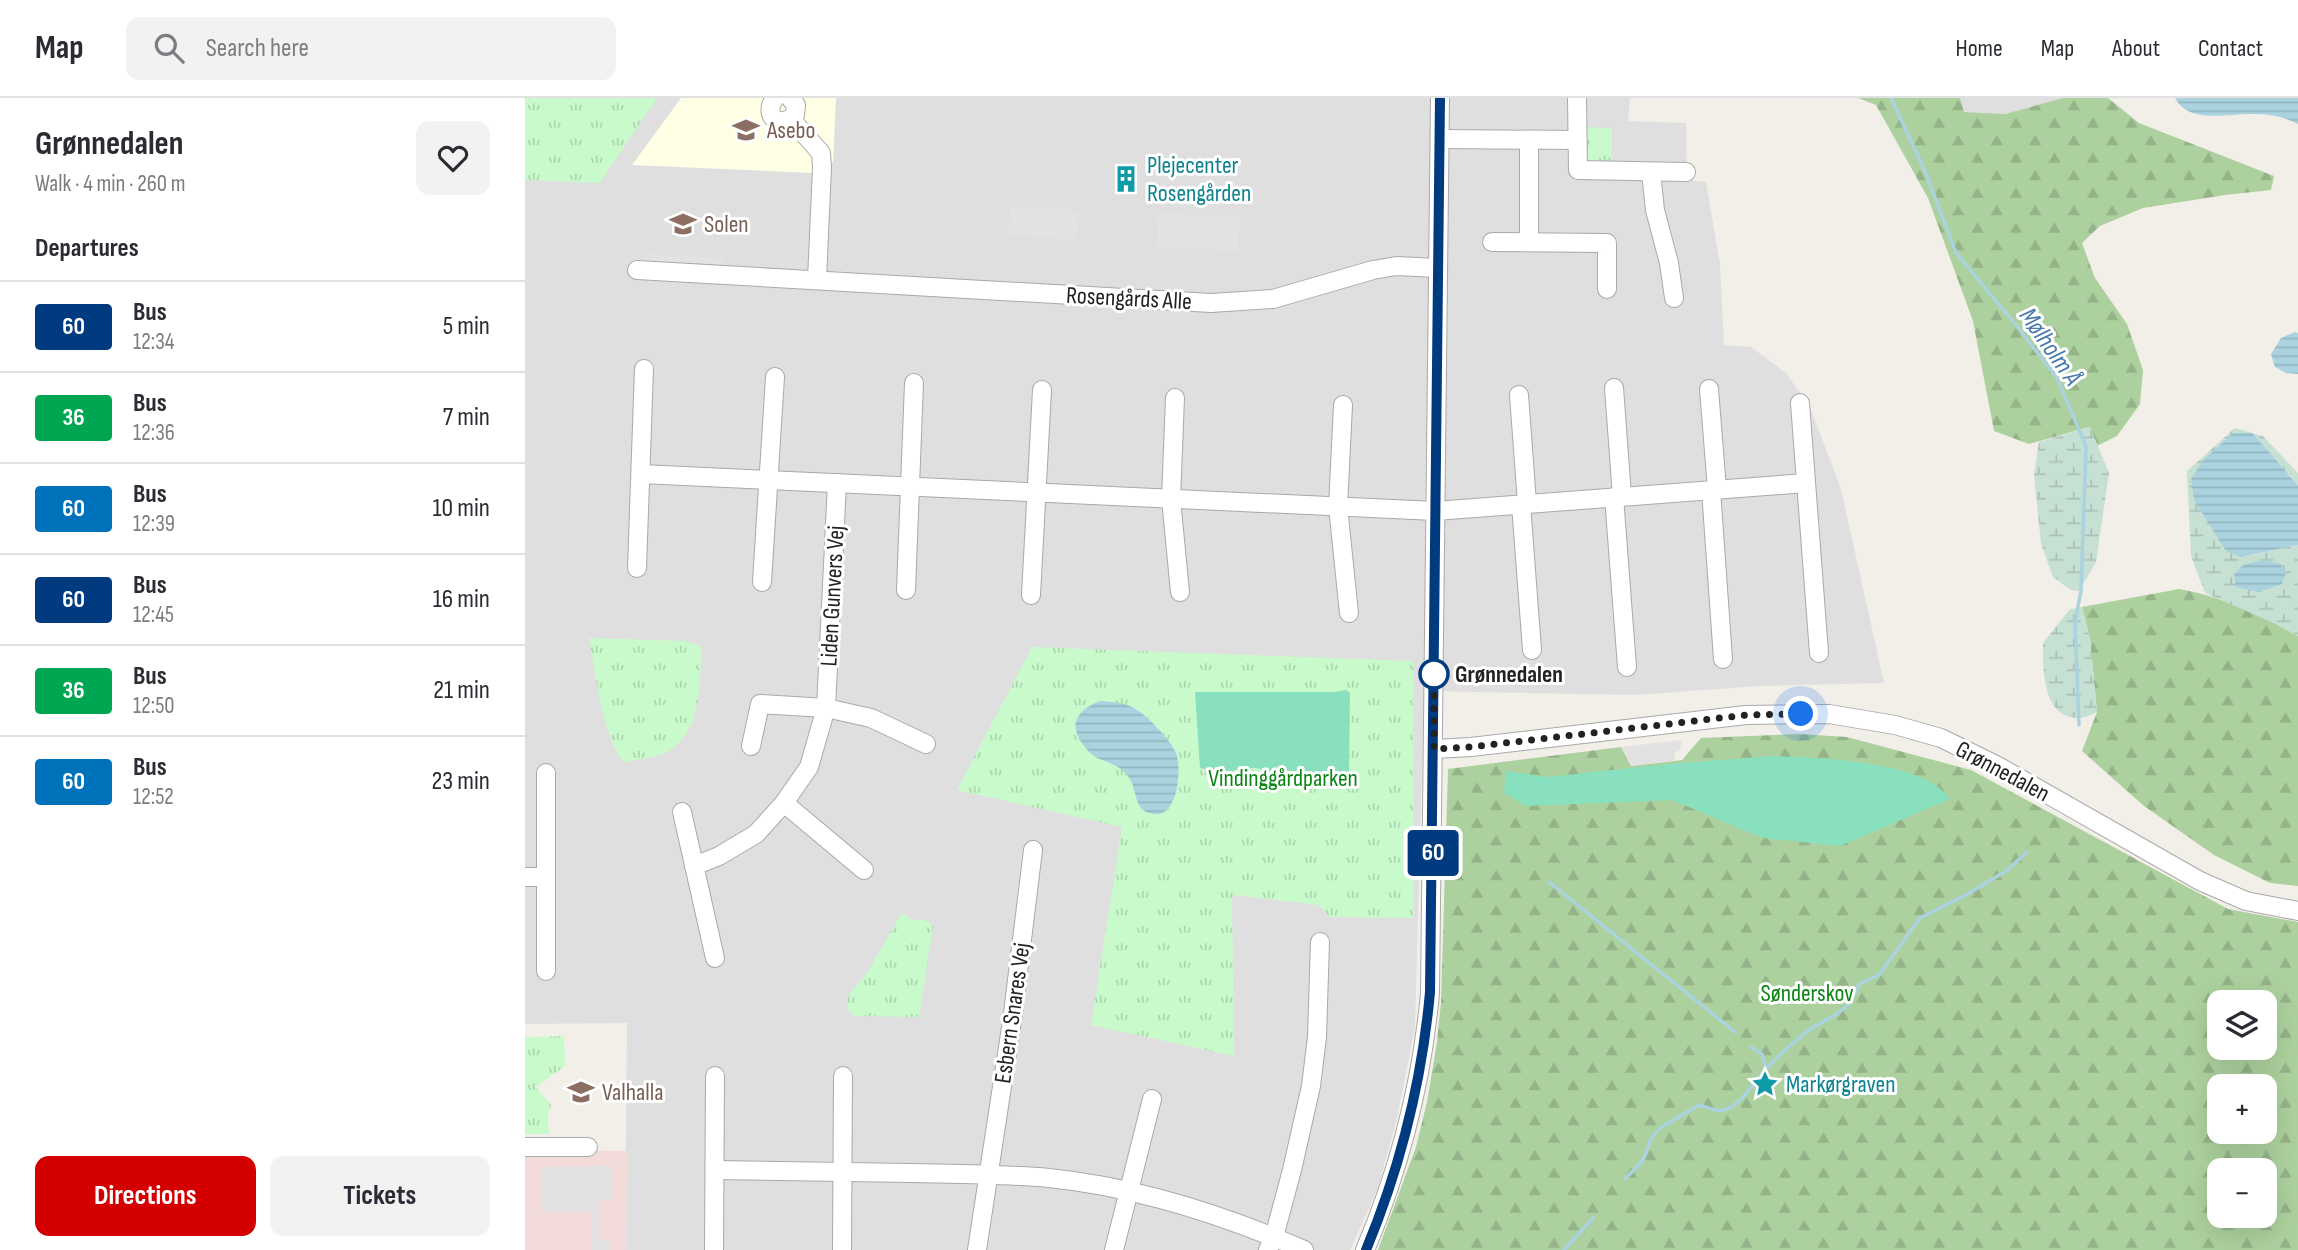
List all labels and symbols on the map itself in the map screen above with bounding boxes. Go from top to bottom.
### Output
school or university icon: Asebo [731,115,761,145]
place label: Asebo [766,116,816,145]
place label: Plejecenter Rosengården [1147,151,1251,208]
building icon: Plejecenter Rosengården [1111,164,1141,194]
school or university icon: Solen [668,209,698,239]
place label: Solen [704,210,749,239]
street label: Rosengårds Alle [1065,281,1193,316]
water label: Mølholm Å [2012,302,2088,392]
street label: Liden Gunvers Vej [814,525,851,667]
marker: Grønnedalen [1419,659,1449,689]
place label: Grønnedalen [1455,660,1563,689]
your location [1783,696,1818,731]
street label: Grønnedalen [1951,735,2055,808]
park label: Vindinggårdparken [1208,764,1358,793]
line badge: 60 [1401,830,1465,876]
street label: Esbern Snares Vej [988,941,1037,1085]
park label: Sønderskov [1760,979,1854,1008]
place icon: Markørgraven [1750,1069,1780,1099]
place label: Markørgraven [1786,1070,1896,1099]
school or university icon: Valhalla [566,1077,596,1107]
place label: Valhalla [602,1078,663,1107]

